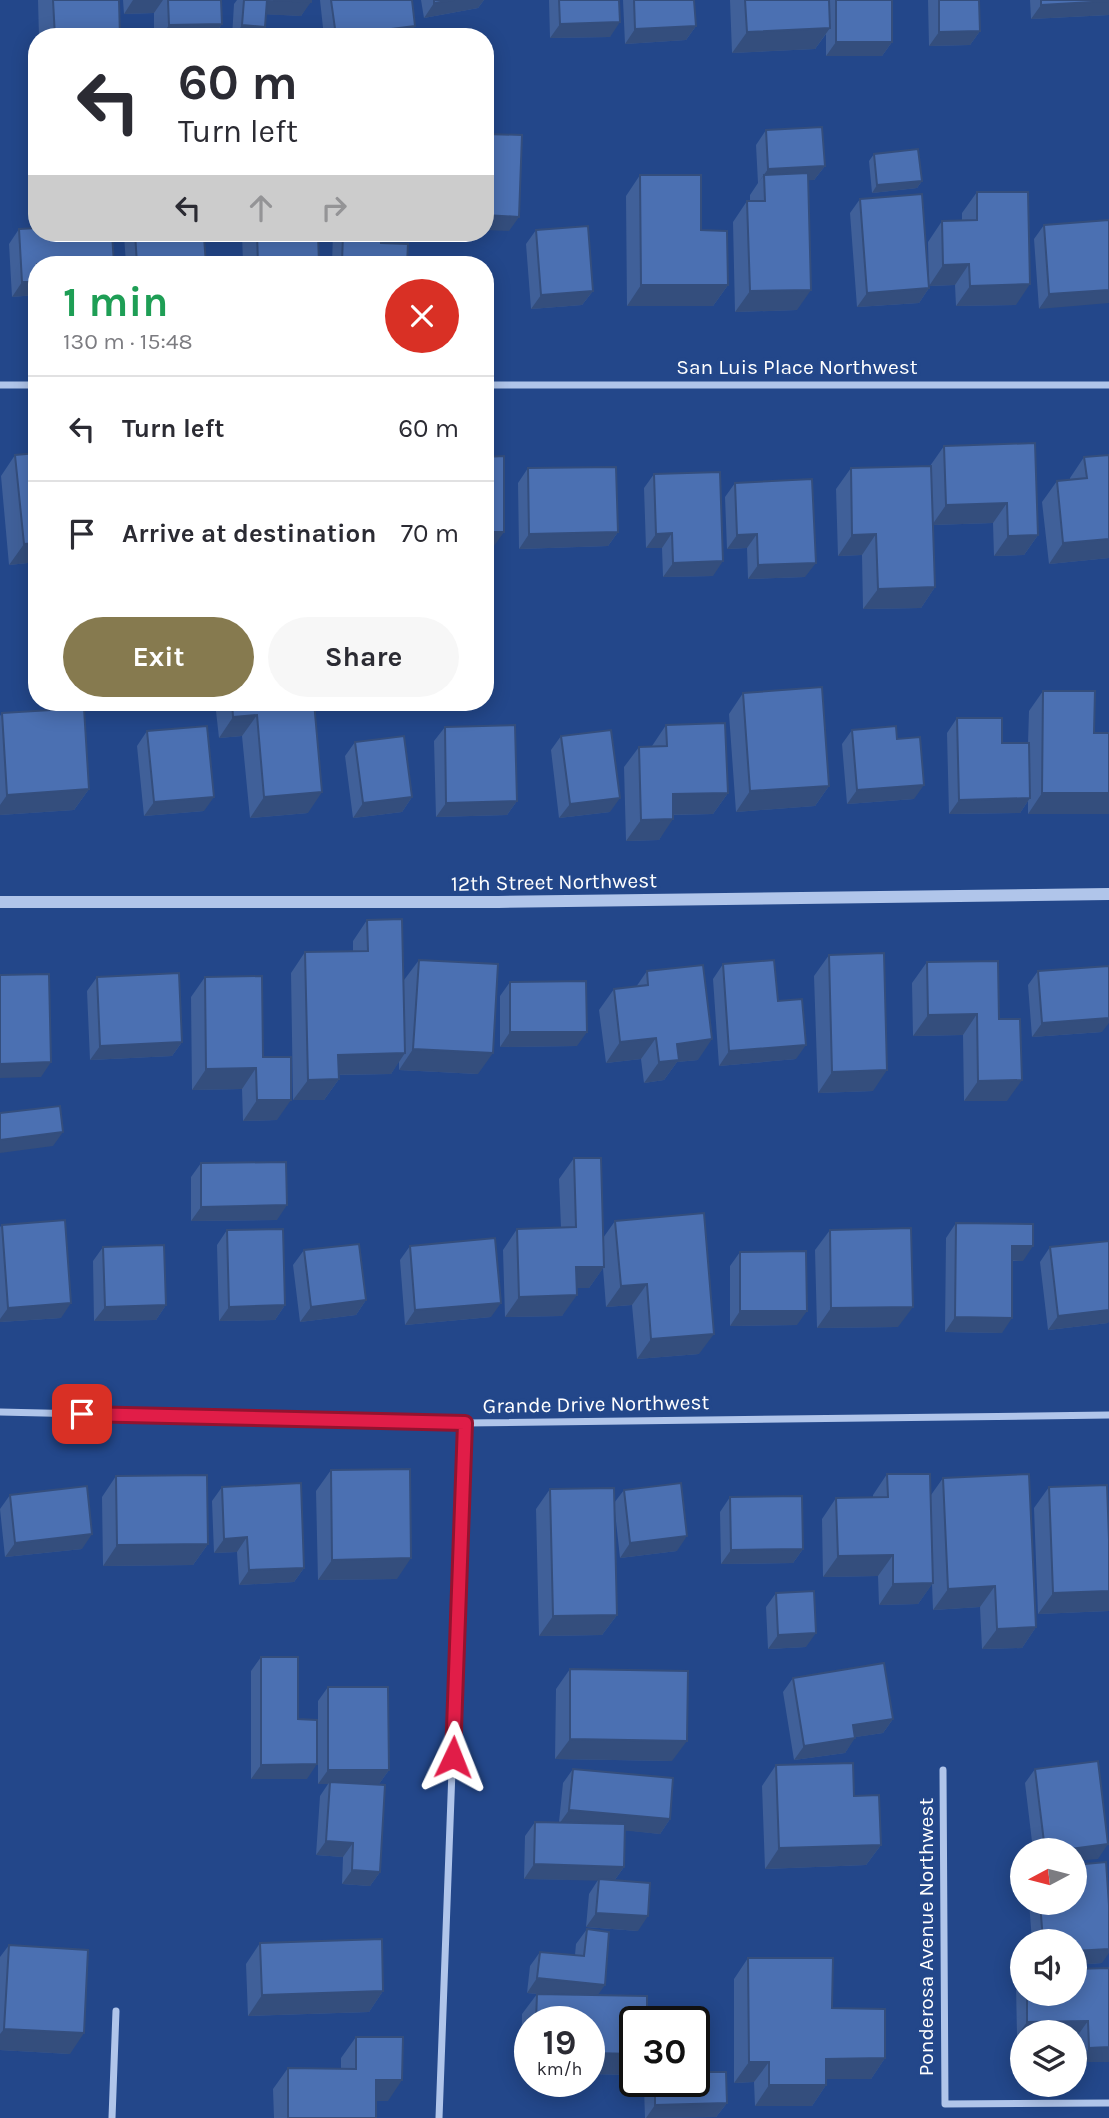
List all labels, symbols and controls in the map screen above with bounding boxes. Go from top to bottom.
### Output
text: 60 m [178,54,298,111]
icon: left [63,56,154,147]
text: Turn left [178,113,298,150]
icon: left [169,189,207,227]
icon: ahead [242,189,280,227]
icon: right [315,189,353,227]
text: 1 min [63,277,168,327]
button: close [385,279,459,353]
text: 130 m · 15:48 [63,328,193,355]
street label: San Luis Place Northwest [676,355,918,379]
icon: left [63,410,101,448]
text: Turn left [122,413,224,444]
text: 60 m [398,413,459,444]
icon: arrive [63,515,101,553]
text: Arrive at destination [122,518,376,549]
text: 70 m [401,518,459,549]
button: Exit [63,617,254,697]
button: Share [268,617,459,697]
street label: 12th Street Northwest [451,868,657,896]
pin [52,1384,112,1444]
street label: Grande Drive Northwest [483,1390,710,1418]
icon: arrive [63,1395,101,1433]
position arrow [416,1720,490,1794]
street label: Ponderosa Avenue Northwest [914,1798,938,2076]
north arrow [1010,1838,1087,1914]
map controls [1010,1838,1087,2097]
button: sound [1010,1929,1087,2006]
speed limit sign: 30 [619,2006,710,2097]
button: layers [1010,2020,1087,2097]
text: 19 [543,2022,576,2063]
text: km/h [537,2058,582,2080]

